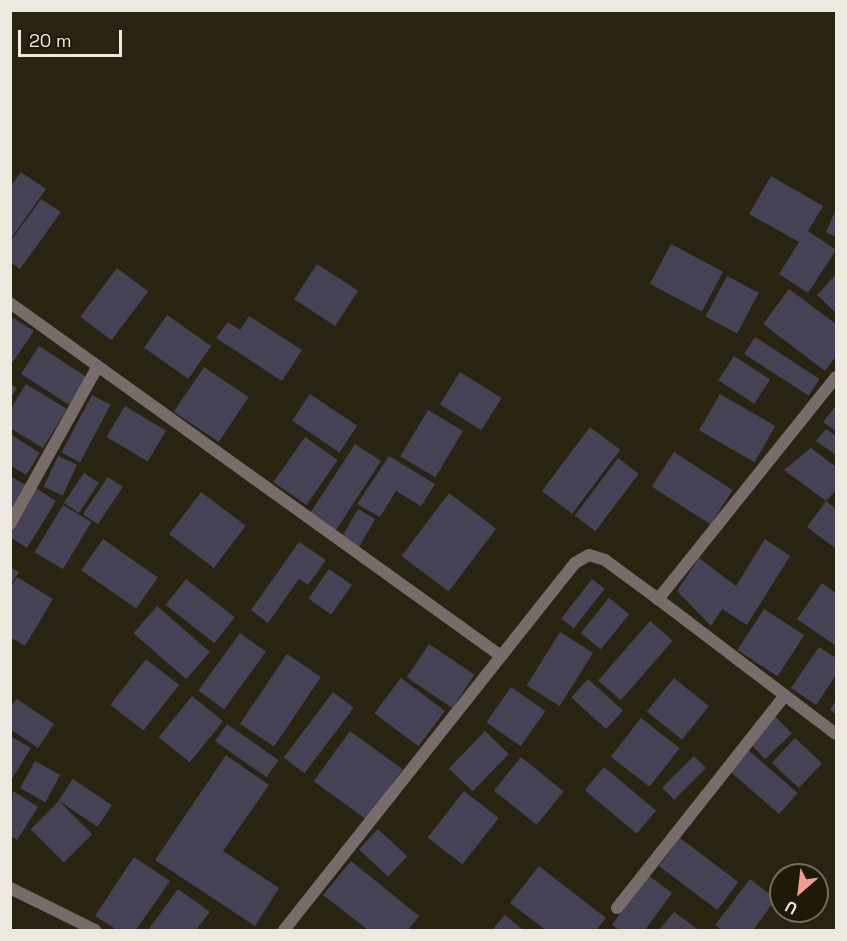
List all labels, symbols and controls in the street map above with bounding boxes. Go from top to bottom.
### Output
scale bar [21,18,124,56]
text: 20 m [29,29,72,52]
north arrow [769,863,829,923]
text: U [782,896,801,919]

